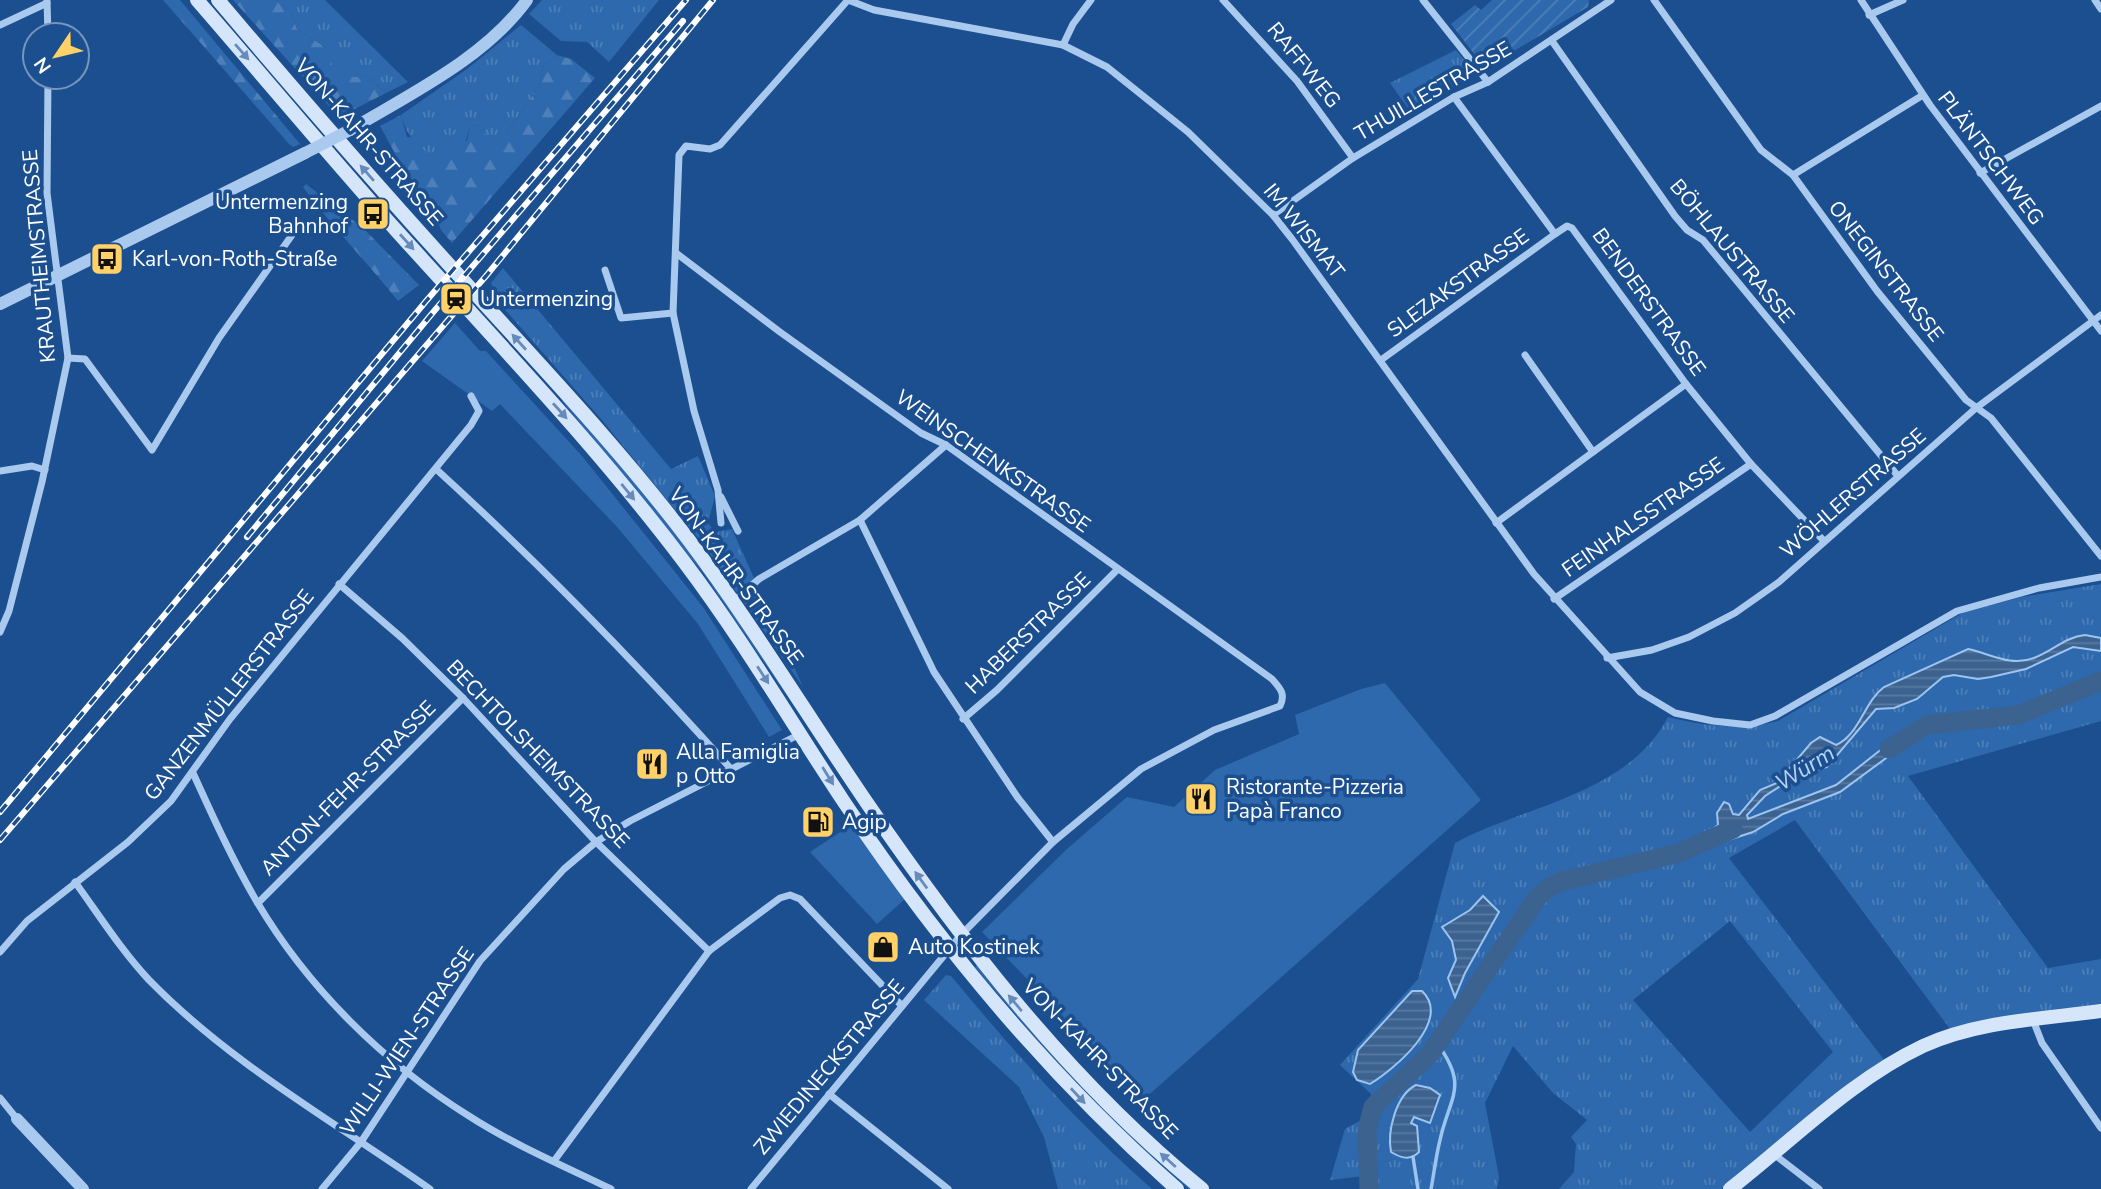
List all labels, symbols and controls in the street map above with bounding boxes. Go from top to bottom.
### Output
street label: RAFFWEG [1261,16,1347,114]
north arrow [21,21,91,91]
street label: THUILLESTRASSE [1350,35,1516,147]
one-way arrow [234,43,249,60]
text: N [28,52,58,78]
street label: VON-KAHR-STRASSE [288,52,449,232]
street label: PLÄNTSCHWEG [1931,85,2051,231]
street label: KRAUTHEIMSTRASSE [16,148,62,364]
one-way arrow [360,165,375,182]
street label: BÖHLAUSTRASSE [1663,173,1801,329]
street label: IM WISMAT [1257,178,1351,285]
place label: Untermenzing Bahnhof [215,188,349,240]
street label: ONEGINSTRASSE [1822,194,1950,348]
bus stop icon: Untermenzing Bahnhof [354,195,392,233]
street label: SLEZAKSTRASSE [1381,222,1535,344]
street label: BENDERSTRASSE [1586,223,1712,381]
one-way arrow [399,233,415,251]
bus stop icon: Karl-von-Roth-Straße [88,240,126,278]
place label: Karl-von-Roth-Straße [132,245,338,273]
station icon: Untermenzing [437,280,475,318]
place label: Untermenzing [480,285,613,313]
one-way arrow [512,334,527,351]
street label: WEINSCHENKSTRASSE [890,383,1096,539]
one-way arrow [552,402,567,419]
street label: WÖHLERSTRASSE [1774,422,1932,564]
street label: FEINHALSSTRASSE [1556,450,1730,584]
street label: VON-KAHR-STRASSE [661,481,810,670]
one-way arrow [620,483,635,500]
street label: HABERSTRASSE [959,566,1097,700]
street label: GANZENMÜLLERSTRASSE [138,584,320,806]
street label: BECHTOLSHEIMSTRASSE [440,654,636,854]
one-way arrow [756,665,769,685]
street label: ANTON-FEHR-STRASSE [254,694,442,882]
place label: Alla Famiglia p Otto [676,738,800,790]
water label: Würm [1769,738,1841,798]
restaurant icon: Alla Famiglia p Otto [633,745,671,783]
one-way arrow [821,767,834,786]
place label: Ristorante-Pizzeria Papà Franco [1226,773,1404,825]
restaurant icon: Ristorante-Pizzeria Papà Franco [1182,780,1220,818]
fuel station icon: Agip [799,803,837,841]
place label: Agip [842,808,887,836]
one-way arrow [914,871,928,889]
shop icon: Auto Kostinek [864,928,902,966]
place label: Auto Kostinek [908,933,1040,961]
street label: WILLI-WIEN-STRASSE [333,941,481,1141]
street label: VON-KAHR-STRASSE [1015,972,1184,1145]
street label: ZWIEDINECKSTRASSE [747,973,911,1161]
one-way arrow [1008,994,1023,1011]
one-way arrow [1070,1087,1086,1104]
one-way arrow [1159,1152,1177,1168]

